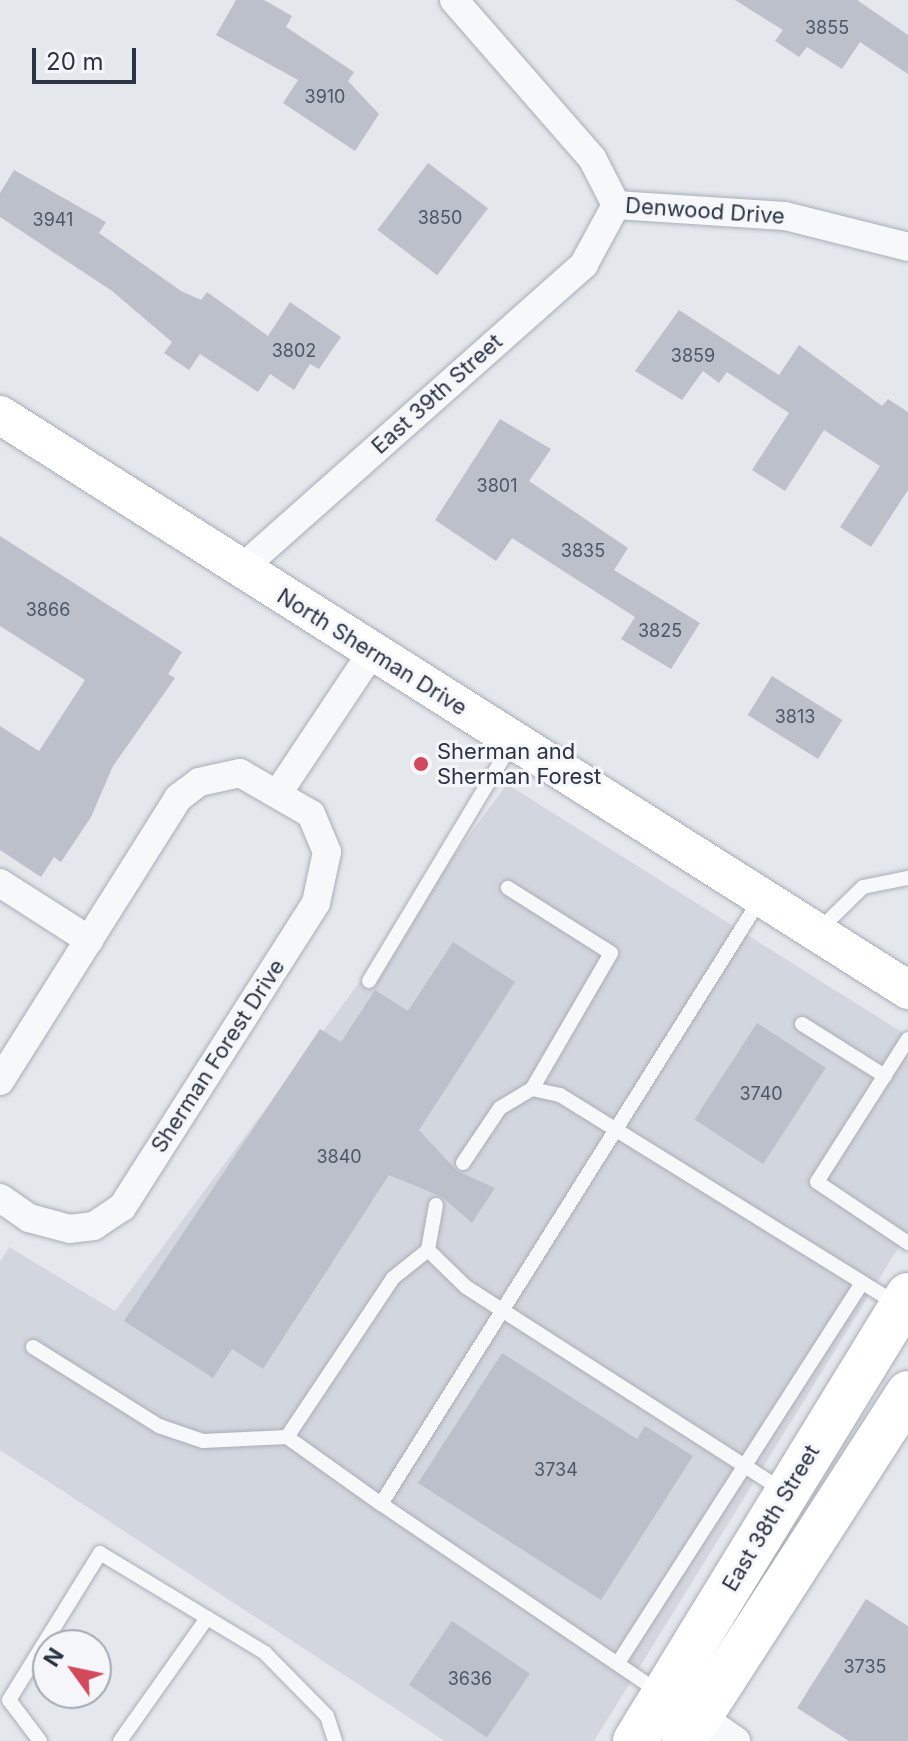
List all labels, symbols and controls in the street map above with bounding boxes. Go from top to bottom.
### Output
house number: 3855 [805,17,849,39]
scale bar [36,32,140,82]
text: 20 m [46,47,104,76]
house number: 3910 [305,86,345,108]
street label: Denwood Drive [624,192,786,230]
house number: 3850 [418,207,462,229]
house number: 3941 [33,209,73,231]
street label: East 39th Street [366,328,508,460]
house number: 3802 [272,340,316,362]
house number: 3859 [671,345,715,367]
house number: 3801 [477,475,517,497]
house number: 3835 [561,540,605,562]
street label: North Sherman Drive [272,583,472,721]
house number: 3866 [26,599,70,621]
house number: 3825 [638,620,682,642]
house number: 3813 [775,706,815,728]
place label: Sherman and Sherman Forest [437,738,601,790]
marker: Sherman and Sherman Forest [412,755,430,773]
street label: Sherman Forest Drive [146,954,290,1158]
house number: 3740 [739,1083,783,1105]
house number: 3840 [316,1146,362,1168]
street label: East 38th Street [717,1440,825,1596]
house number: 3734 [534,1459,578,1481]
north arrow [32,1629,112,1709]
text: N [38,1643,69,1671]
house number: 3735 [843,1656,887,1678]
house number: 3636 [448,1668,492,1690]

